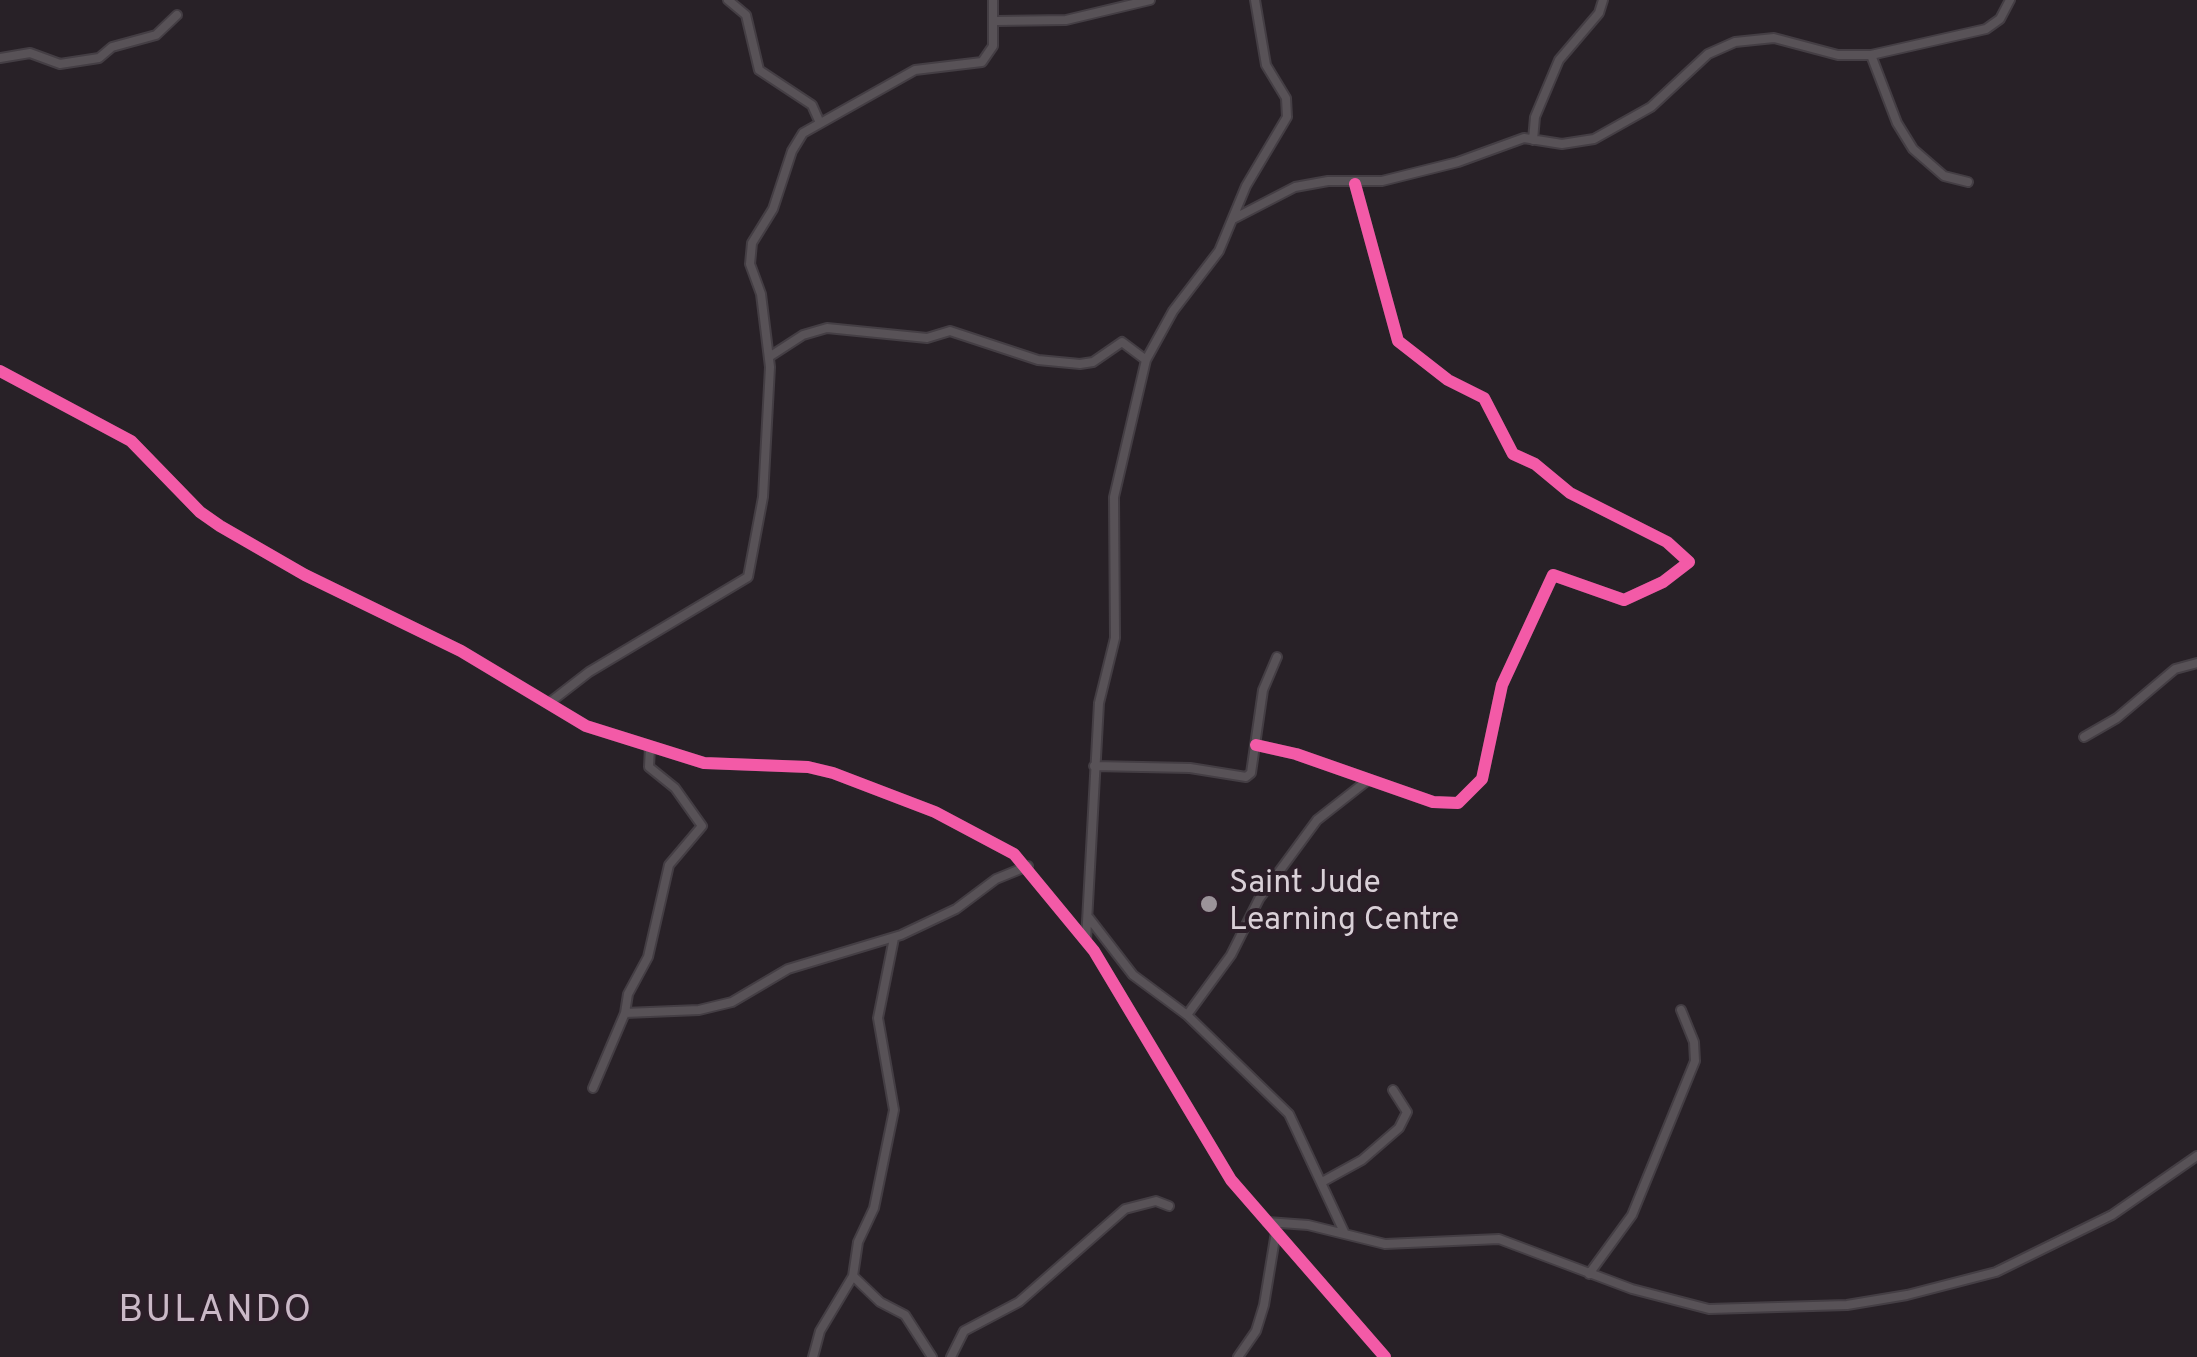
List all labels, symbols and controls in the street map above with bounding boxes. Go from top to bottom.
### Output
place label: Saint Jude Learning Centre [1229,867,1459,942]
marker: Saint Jude Learning Centre [1198,893,1220,915]
district label: BULANDO [118,1290,314,1336]

